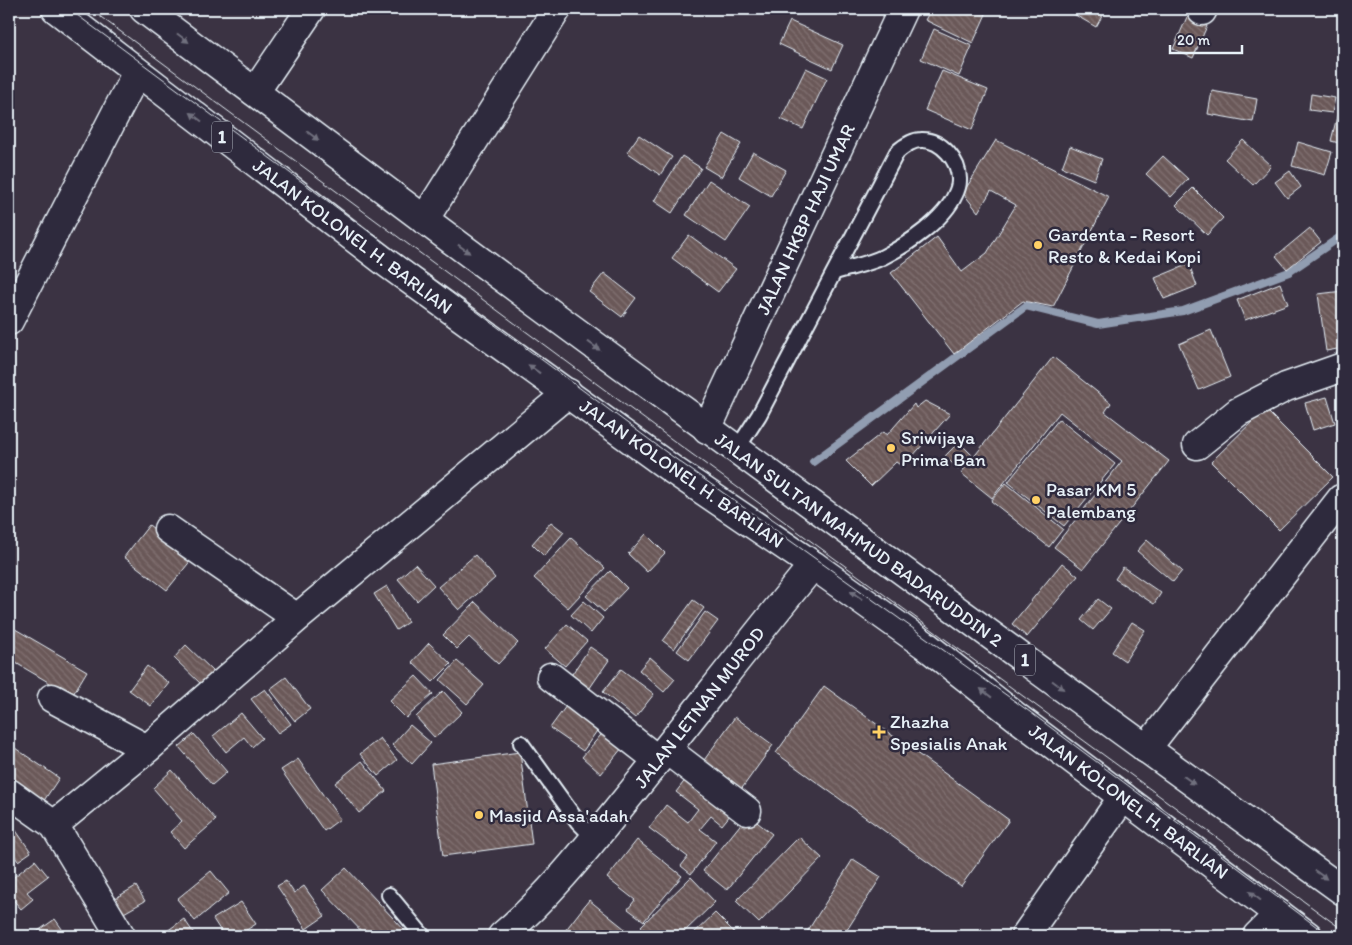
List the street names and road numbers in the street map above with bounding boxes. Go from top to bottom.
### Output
street label: JALAN HKBP HAJI UMAR [751,120,860,318]
road number: 1 [212,121,232,152]
street label: JALAN KOLONEL H. BARLIAN [248,154,457,319]
street label: JALAN KOLONEL H. BARLIAN [575,394,788,553]
street label: JALAN SULTAN MAHMUD BADARUDDIN 2 [710,427,1007,652]
street label: JALAN LETNAN MUROD [629,622,770,793]
road number: 1 [1015,644,1035,676]
street label: JALAN KOLONEL H. BARLIAN [1024,719,1233,884]

